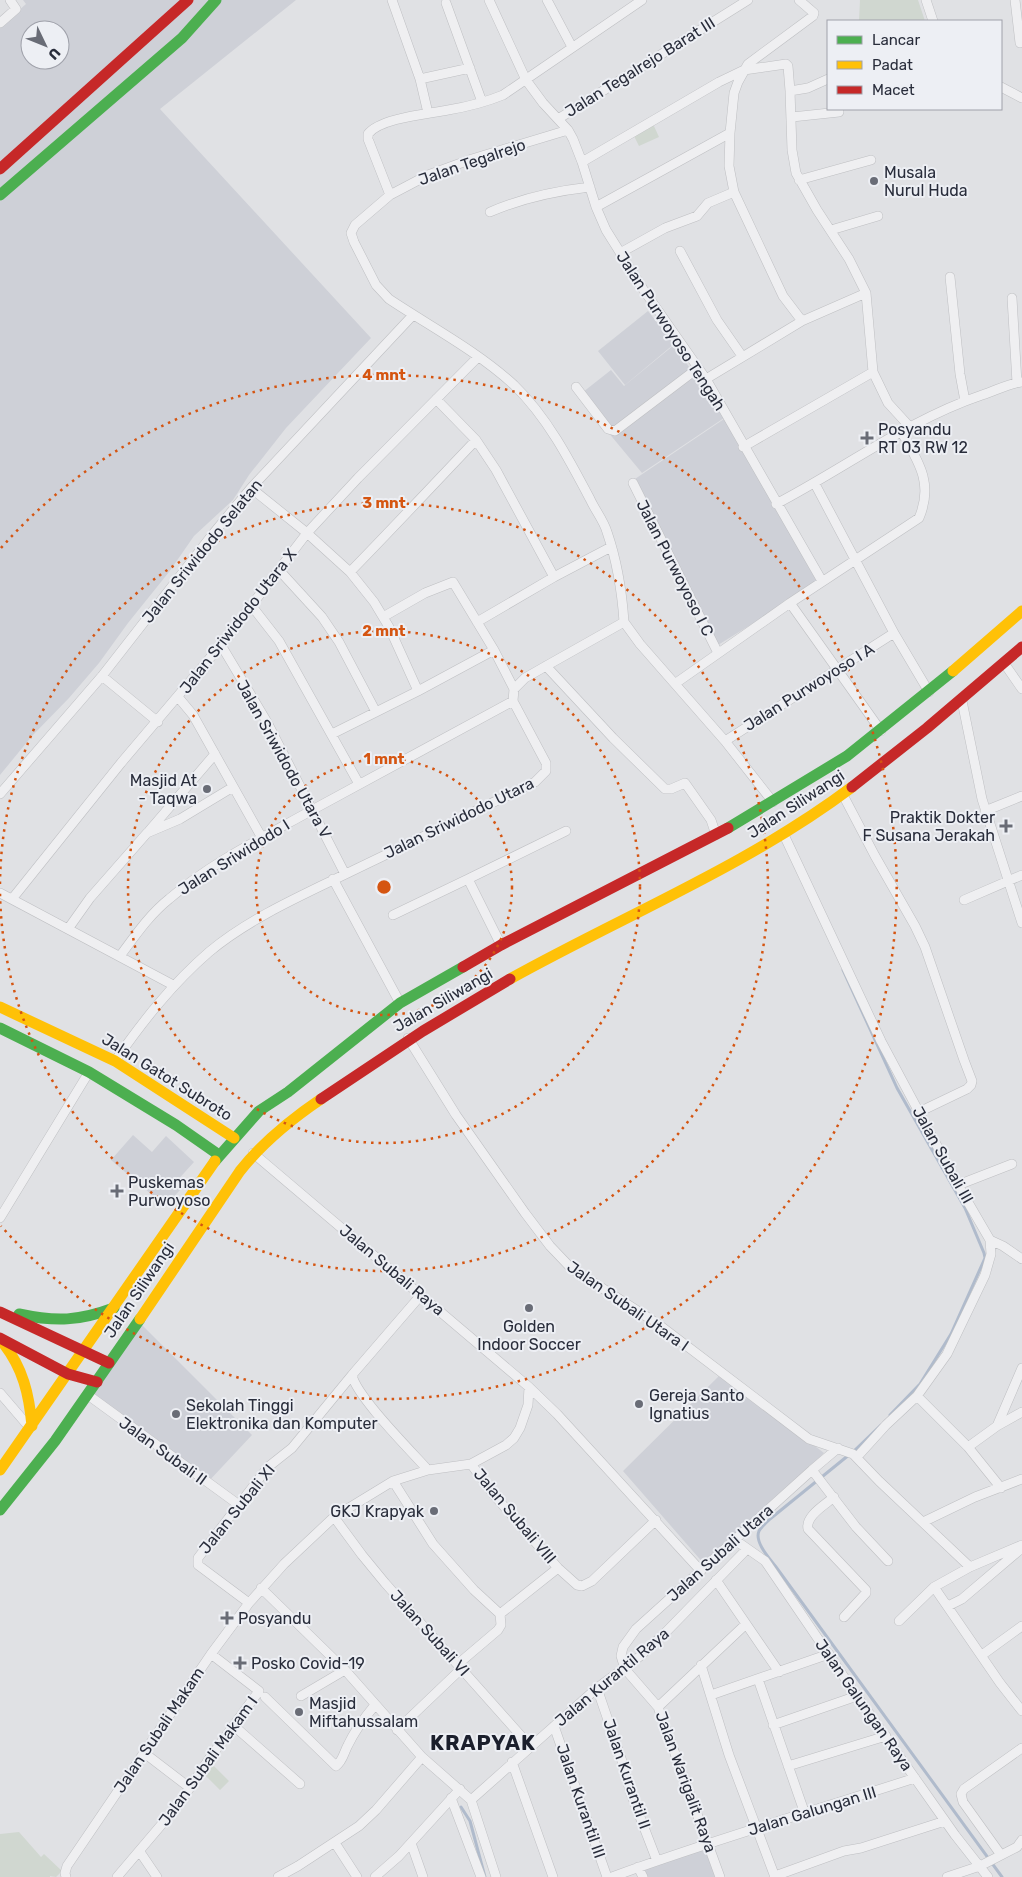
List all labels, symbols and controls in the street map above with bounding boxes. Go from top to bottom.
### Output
street label: Jalan Tegalrejo Barat III [561,13,719,121]
north arrow [20,20,70,70]
legend [827,20,1002,110]
text: Lancar [872,31,920,49]
text: U [44,44,64,63]
text: Padat [872,56,913,74]
text: Macet [872,81,915,99]
street label: Jalan Tegalrejo [416,135,528,189]
place label: Musala Nurul Huda [884,163,968,200]
marker: Musala Nurul Huda [868,175,880,187]
street label: Jalan Purwoyoso Tengah [612,248,730,414]
text: 4 mnt [362,366,406,384]
place label: Posyandu RT 03 RW 12 [878,420,968,457]
marker: Posyandu RT 03 RW 12 [860,431,874,445]
street label: Jalan Sriwidodo Selatan [138,475,266,627]
text: 3 mnt [362,494,406,512]
street label: Jalan Purwoyoso I C [632,497,718,639]
street label: Jalan Sriwidodo Utara X [176,545,300,697]
text: 2 mnt [362,622,406,640]
street label: Jalan Purwoyoso I A [740,639,878,735]
street label: Jalan Sriwidodo Utara V [232,676,336,842]
text: 1 mnt [364,750,404,768]
street label: Jalan Siliwangi [744,766,848,842]
place label: Masjid At - Taqwa [130,771,197,808]
street label: Jalan Sriwidodo Utara [381,773,537,863]
marker: Masjid At - Taqwa [201,783,213,795]
place label: Praktik Dokter F Susana Jerakah [862,808,995,845]
street label: Jalan Sriwidodo I [175,815,293,899]
marker: Praktik Dokter F Susana Jerakah [999,819,1013,833]
centre of rings [375,878,393,896]
street label: Jalan Siliwangi [390,964,496,1036]
street label: Jalan Gatot Subroto [98,1029,236,1125]
street label: Jalan Subali III [909,1103,977,1207]
place label: Puskemas Purwoyoso [128,1173,211,1210]
marker: Puskemas Purwoyoso [110,1184,124,1198]
street label: Jalan Subali Raya [336,1221,448,1319]
street label: Jalan Siliwangi [100,1239,178,1341]
street label: Jalan Subali Utara I [563,1257,693,1355]
marker: Golden Indoor Soccer [523,1302,535,1314]
place label: Golden Indoor Soccer [477,1317,581,1354]
place label: Gereja Santo Ignatius [649,1386,744,1423]
place label: Sekolah Tinggi Elektronika dan Komputer [186,1396,378,1433]
marker: Gereja Santo Ignatius [633,1398,645,1410]
marker: Sekolah Tinggi Elektronika dan Komputer [170,1408,182,1420]
street label: Jalan Subali II [116,1413,210,1489]
street label: Jalan Subali XI [195,1461,279,1557]
street label: Jalan Subali VIII [470,1465,560,1567]
street label: Jalan Subali Utara [663,1500,777,1606]
place label: GKJ Krapyak [330,1502,425,1521]
marker: GKJ Krapyak [428,1505,440,1517]
street label: Jalan Subali VI [386,1586,474,1680]
place label: Posyandu [238,1609,311,1628]
marker: Posyandu [220,1611,234,1625]
street label: Jalan Kurantil Raya [551,1624,673,1730]
street label: Jalan Galungan Raya [811,1635,917,1775]
place label: Posko Covid-19 [251,1654,365,1673]
marker: Posko Covid-19 [233,1656,247,1670]
street label: Jalan Subali Makam [110,1664,208,1796]
street label: Jalan Subali Makam I [155,1692,261,1830]
place label: Masjid Miftahussalam [309,1694,418,1731]
marker: Masjid Miftahussalam [293,1706,305,1718]
street label: Jalan Warigalit Raya [652,1709,720,1855]
street label: Jalan Kurantil II [599,1716,655,1832]
district label: KRAPYAK [430,1730,536,1755]
street label: Jalan Kurantil III [553,1741,609,1861]
street label: Jalan Galungan III [745,1782,879,1840]

